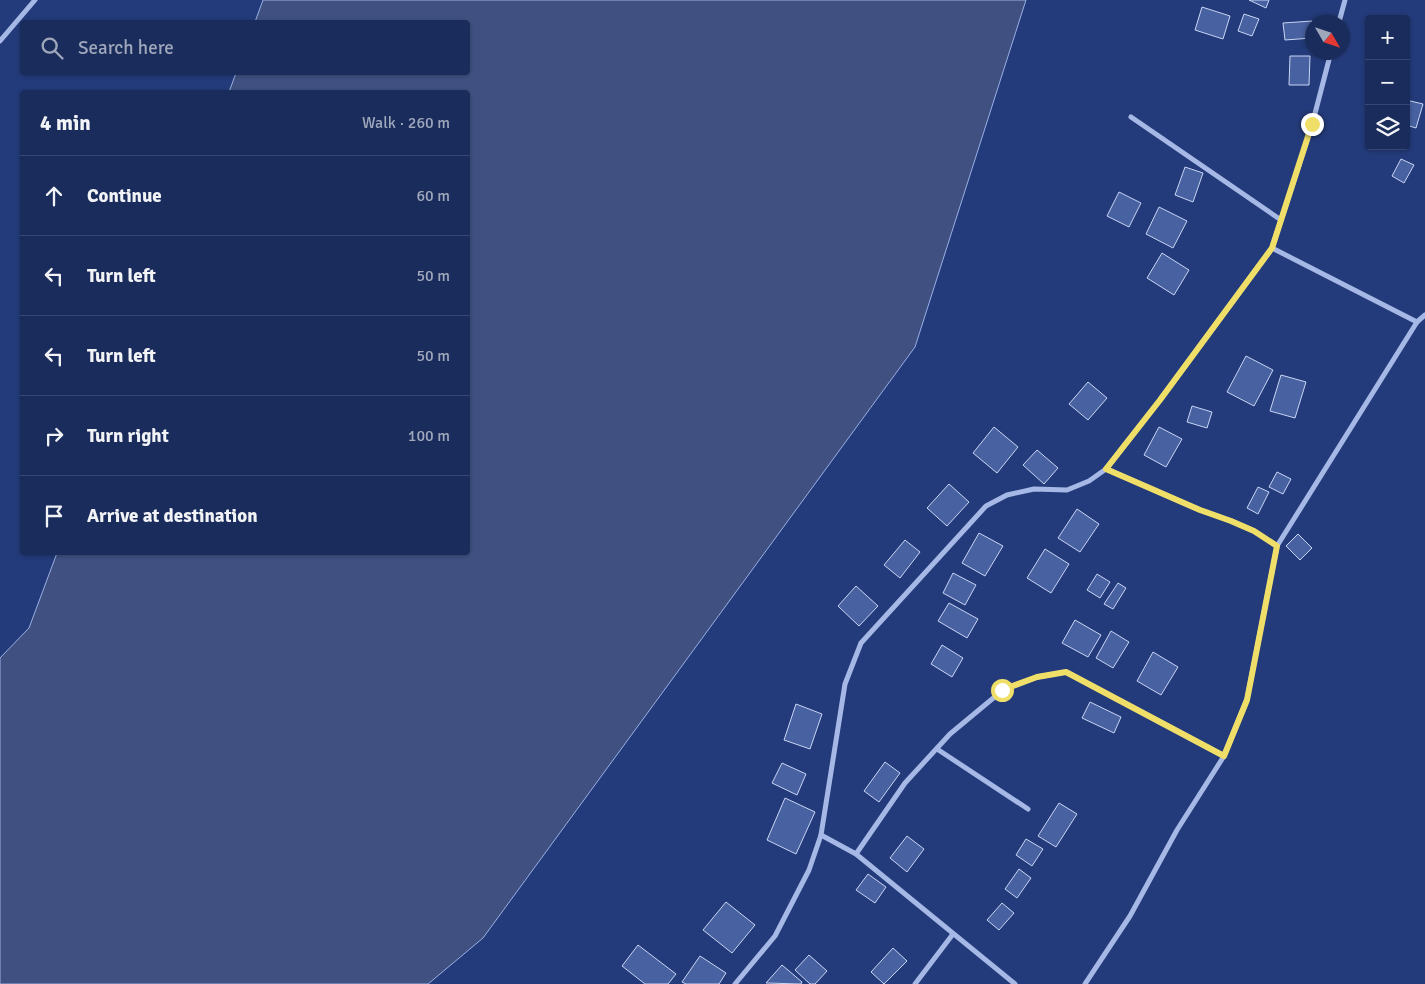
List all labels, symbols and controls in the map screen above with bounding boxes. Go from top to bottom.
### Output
north arrow [1305,15,1350,60]
map controls [1365,15,1410,150]
button: + [1365,15,1410,60]
search box [20,20,470,75]
icon: search [38,34,66,62]
text: Search here [78,36,174,60]
button: − [1365,60,1410,105]
button: layers [1365,105,1410,150]
text: 4 min [40,110,91,136]
text: Walk · 260 m [362,113,450,133]
route end [1301,113,1324,136]
icon: ahead [40,182,68,210]
text: Continue [87,184,162,208]
text: 60 m [416,186,450,206]
icon: left [40,262,68,290]
text: Turn left [87,264,156,288]
text: 50 m [416,266,450,286]
icon: left [40,342,68,370]
text: Turn left [87,344,156,368]
text: 50 m [416,346,450,366]
icon: right [40,422,68,450]
text: Turn right [87,424,169,448]
text: 100 m [408,426,450,446]
icon: arrive [40,502,68,530]
text: Arrive at destination [87,504,258,528]
route start [991,679,1014,702]

